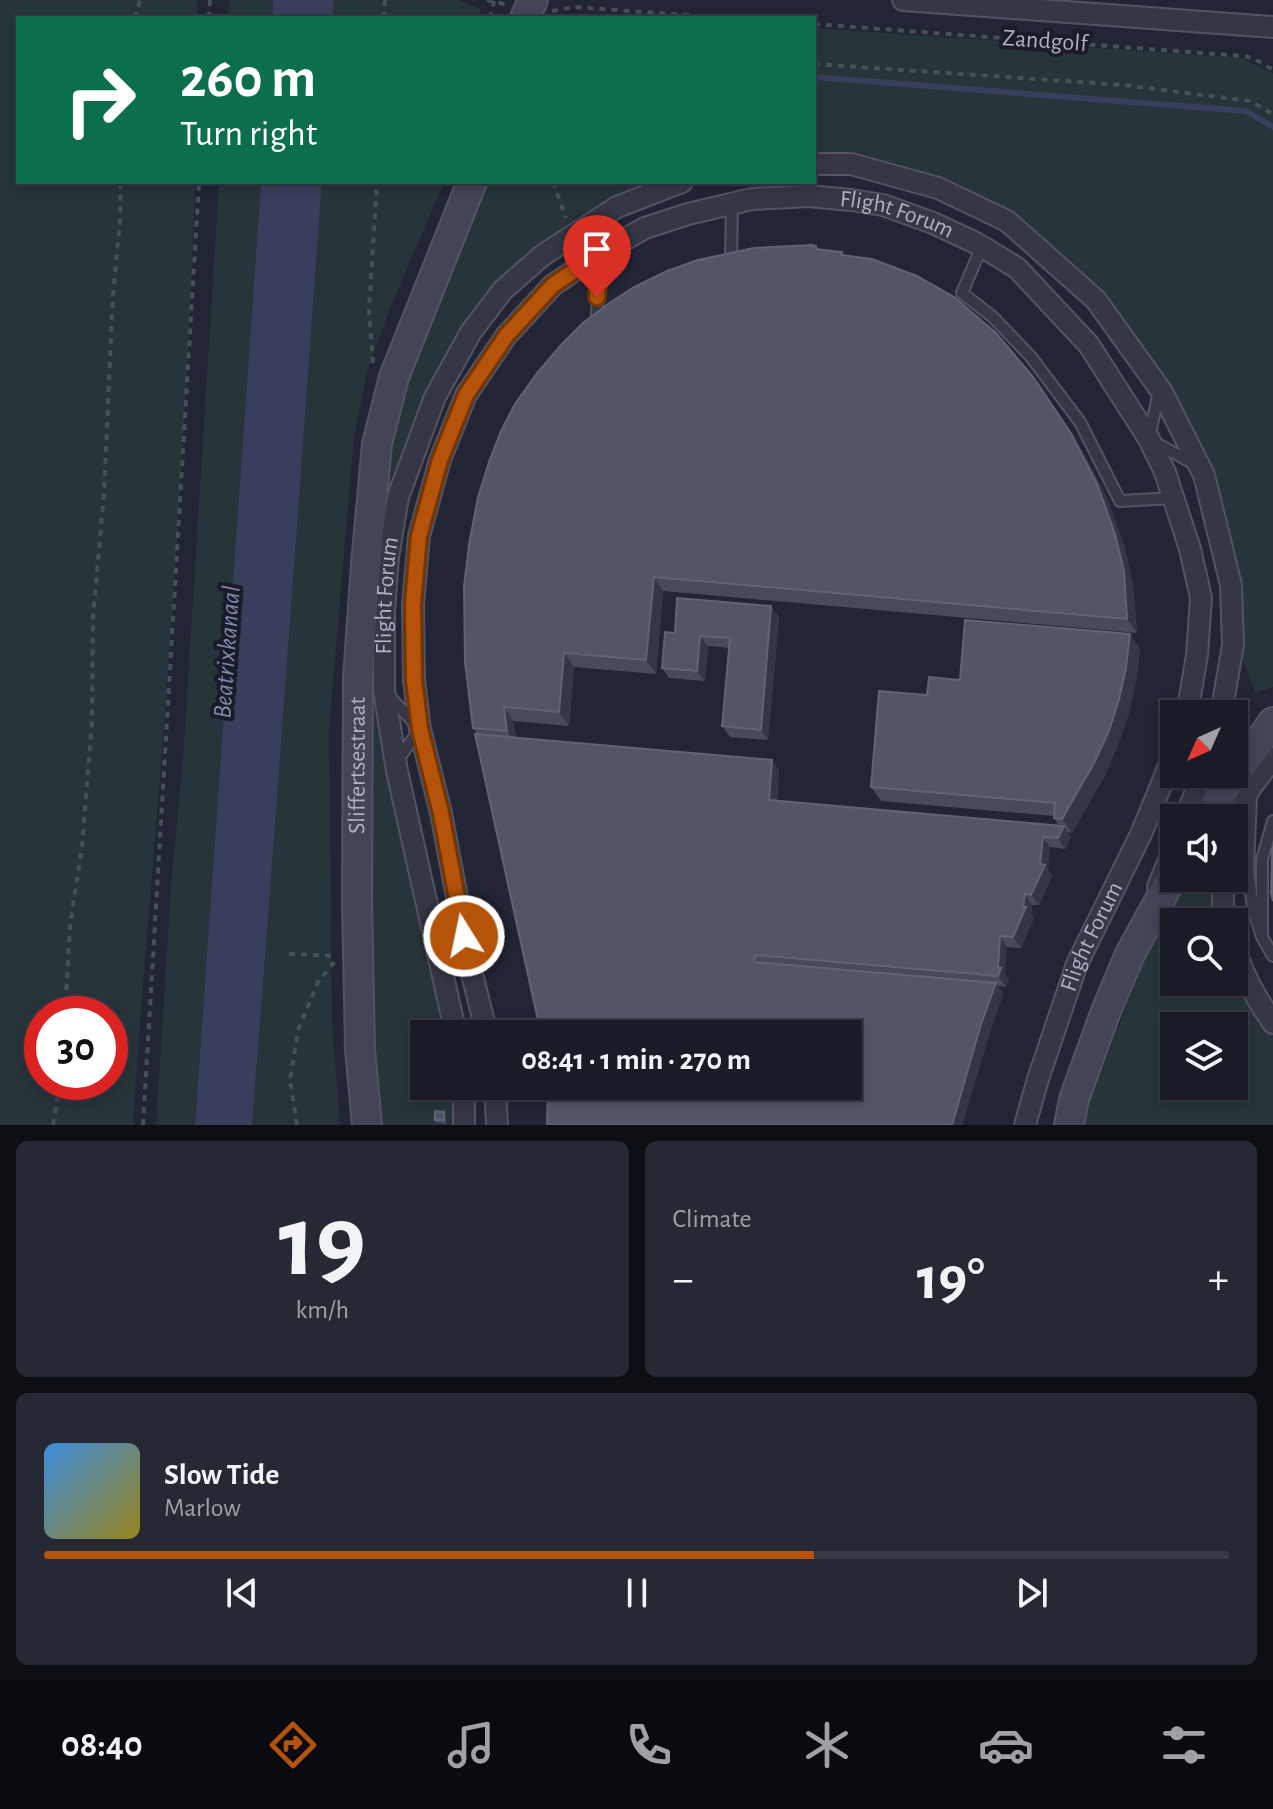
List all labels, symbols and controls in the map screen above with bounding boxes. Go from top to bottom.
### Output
street label: Zandgolf [1002,26,1090,56]
icon: right [48,48,152,152]
text: 260 m [180,51,316,107]
text: Turn right [180,116,317,152]
street label: Flight Forum [839,187,957,243]
pin [563,215,631,297]
icon: arrive [575,227,619,271]
street label: Flight Forum [372,535,403,655]
water label: Beatrixkanaal [209,585,245,719]
street label: Sliffertsestraat [345,696,370,834]
north arrow [1160,700,1248,788]
map controls [1160,700,1248,1100]
button: sound [1160,804,1248,892]
street label: Flight Forum [1057,878,1127,995]
position arrow [422,894,506,978]
button: search [1160,908,1248,996]
speed limit sign: 30 [24,996,128,1100]
button: layers [1160,1012,1248,1100]
text: 08:41 · 1 min · 270 m [521,1045,751,1075]
text: 19 [278,1191,366,1295]
text: Climate [673,1206,751,1232]
text: 19° [917,1250,985,1310]
text: − [673,1258,694,1302]
text: + [1208,1258,1229,1302]
text: km/h [295,1297,349,1323]
text: Slow Tide [164,1460,279,1490]
text: Marlow [164,1495,241,1521]
icon: previous [220,1571,264,1615]
icon: pause [615,1571,659,1615]
icon: next [1010,1571,1054,1615]
icon: directions [265,1717,321,1773]
icon: music [443,1717,499,1773]
icon: phone [621,1717,677,1773]
icon: climate [799,1717,855,1773]
icon: car [978,1717,1034,1773]
icon: filters [1156,1717,1212,1773]
text: 08:40 [61,1727,143,1763]

